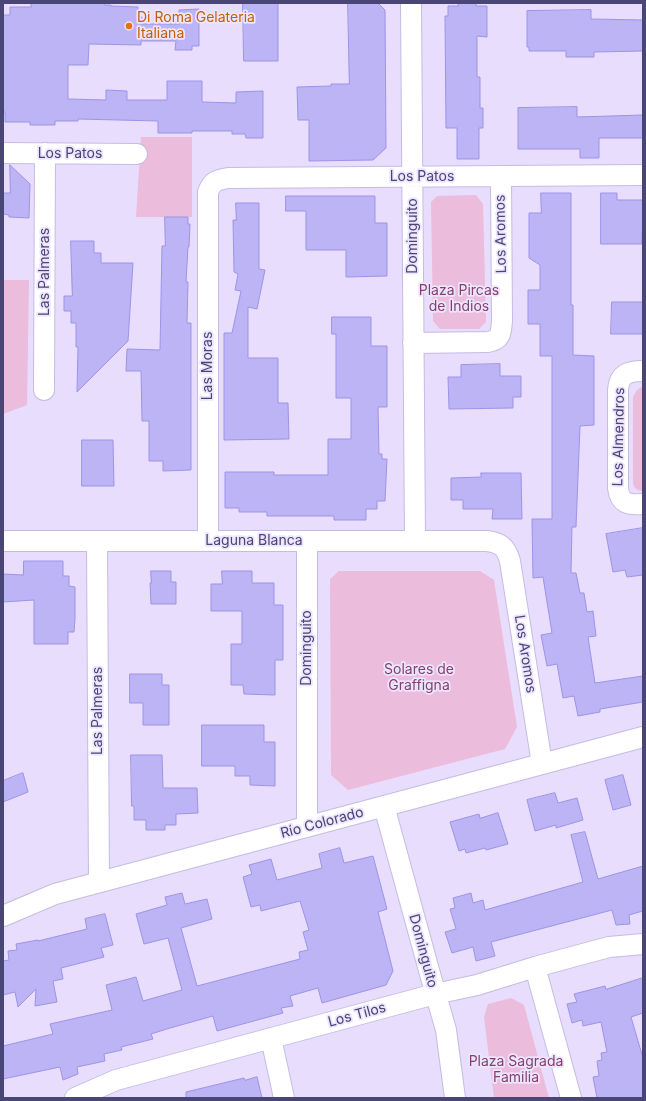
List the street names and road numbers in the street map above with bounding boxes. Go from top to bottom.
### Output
street label: Los Patos [38,146,102,162]
street label: Los Patos [390,169,454,185]
street label: Los Aromos [492,194,510,274]
street label: Dominguito [405,198,421,274]
street label: Las Palmeras [37,228,53,316]
street label: Las Moras [200,332,216,400]
street label: Los Almendros [610,387,628,487]
street label: Laguna Blanca [205,533,303,549]
street label: Dominguito [299,610,315,686]
street label: Los Aromos [511,614,539,694]
street label: Las Palmeras [90,667,106,755]
street label: Río Colorado [279,804,365,842]
street label: Dominguito [405,912,441,990]
street label: Los Tilos [326,999,388,1031]

